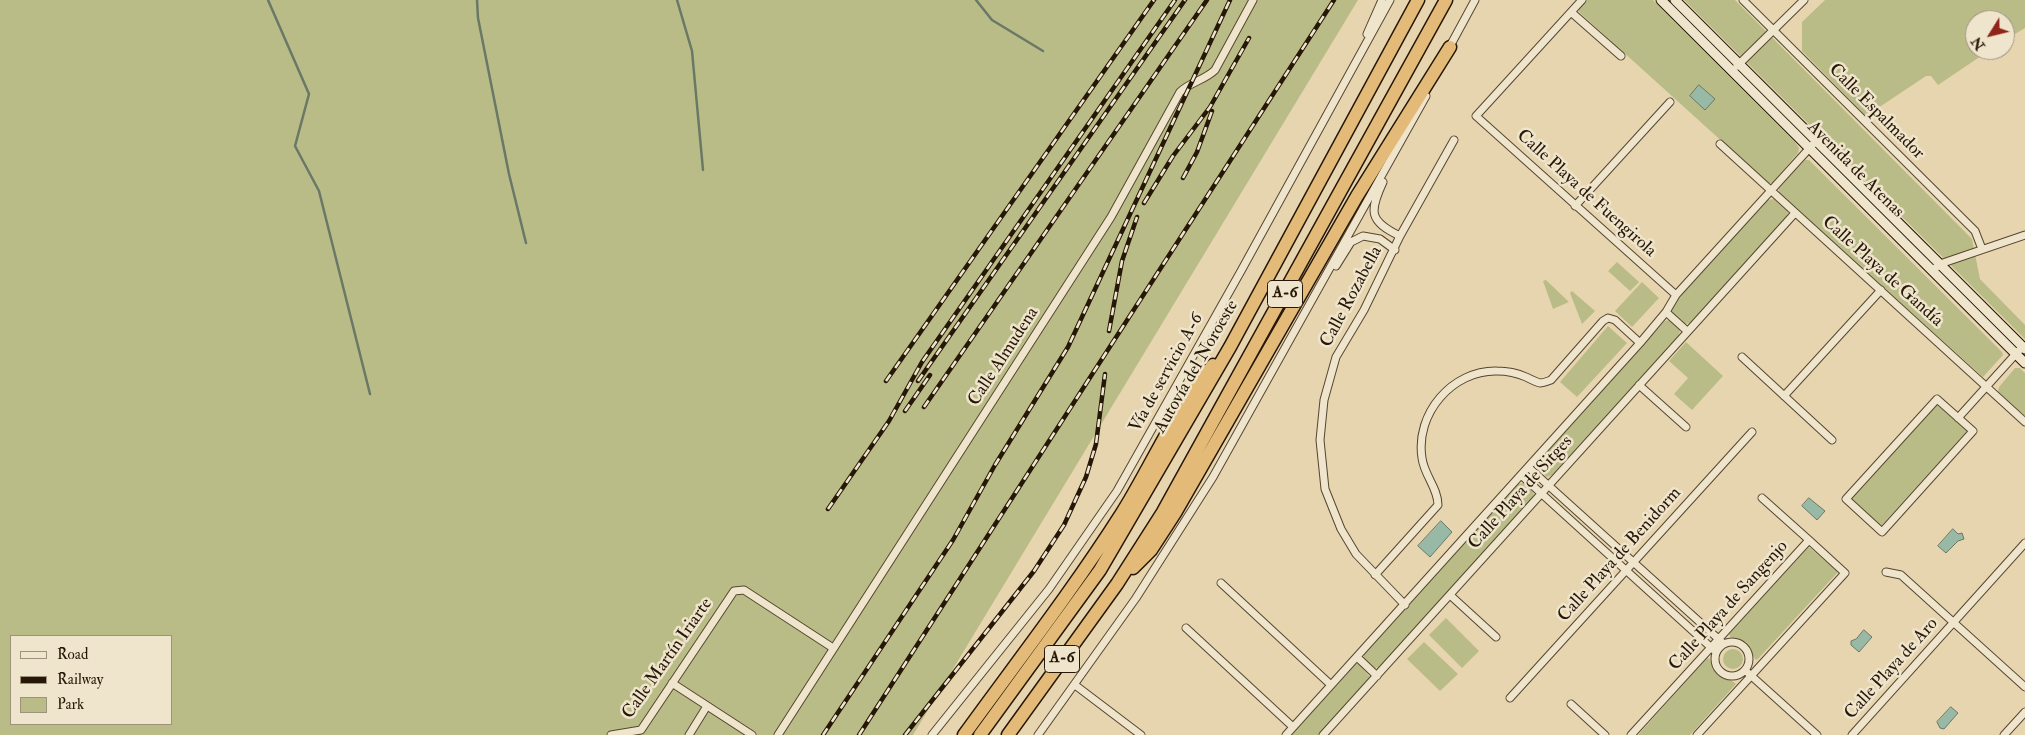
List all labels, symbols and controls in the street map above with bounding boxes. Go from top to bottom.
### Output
north arrow [1965,10,2015,60]
text: N [1968,33,1989,54]
street label: Calle Espalmador [1824,60,1928,164]
street label: Avenida de Atenas [1802,117,1908,223]
street label: Calle Playa de Fuengirola [1512,126,1660,262]
street label: Calle Playa de Gandía [1817,212,1947,332]
street label: Calle Rozabella [1316,243,1388,351]
road number: A-6 [1268,280,1302,308]
street label: Autovía del Noroeste [1150,297,1244,437]
street label: Calle Almudena [964,304,1044,410]
street label: Vía de servicio A-6 [1125,310,1209,436]
street label: Calle Playa de Sitges [1464,432,1578,554]
street label: Calle Playa de Benidorm [1554,483,1686,627]
street label: Calle Playa de Sangenjo [1665,536,1793,676]
street label: Calle Martín Iriarte [618,595,718,723]
street label: Calle Playa de Aro [1841,614,1943,724]
legend [10,635,172,725]
text: Road [57,645,88,664]
road number: A-6 [1044,646,1080,672]
text: Railway [57,670,103,689]
text: Park [57,695,84,714]

